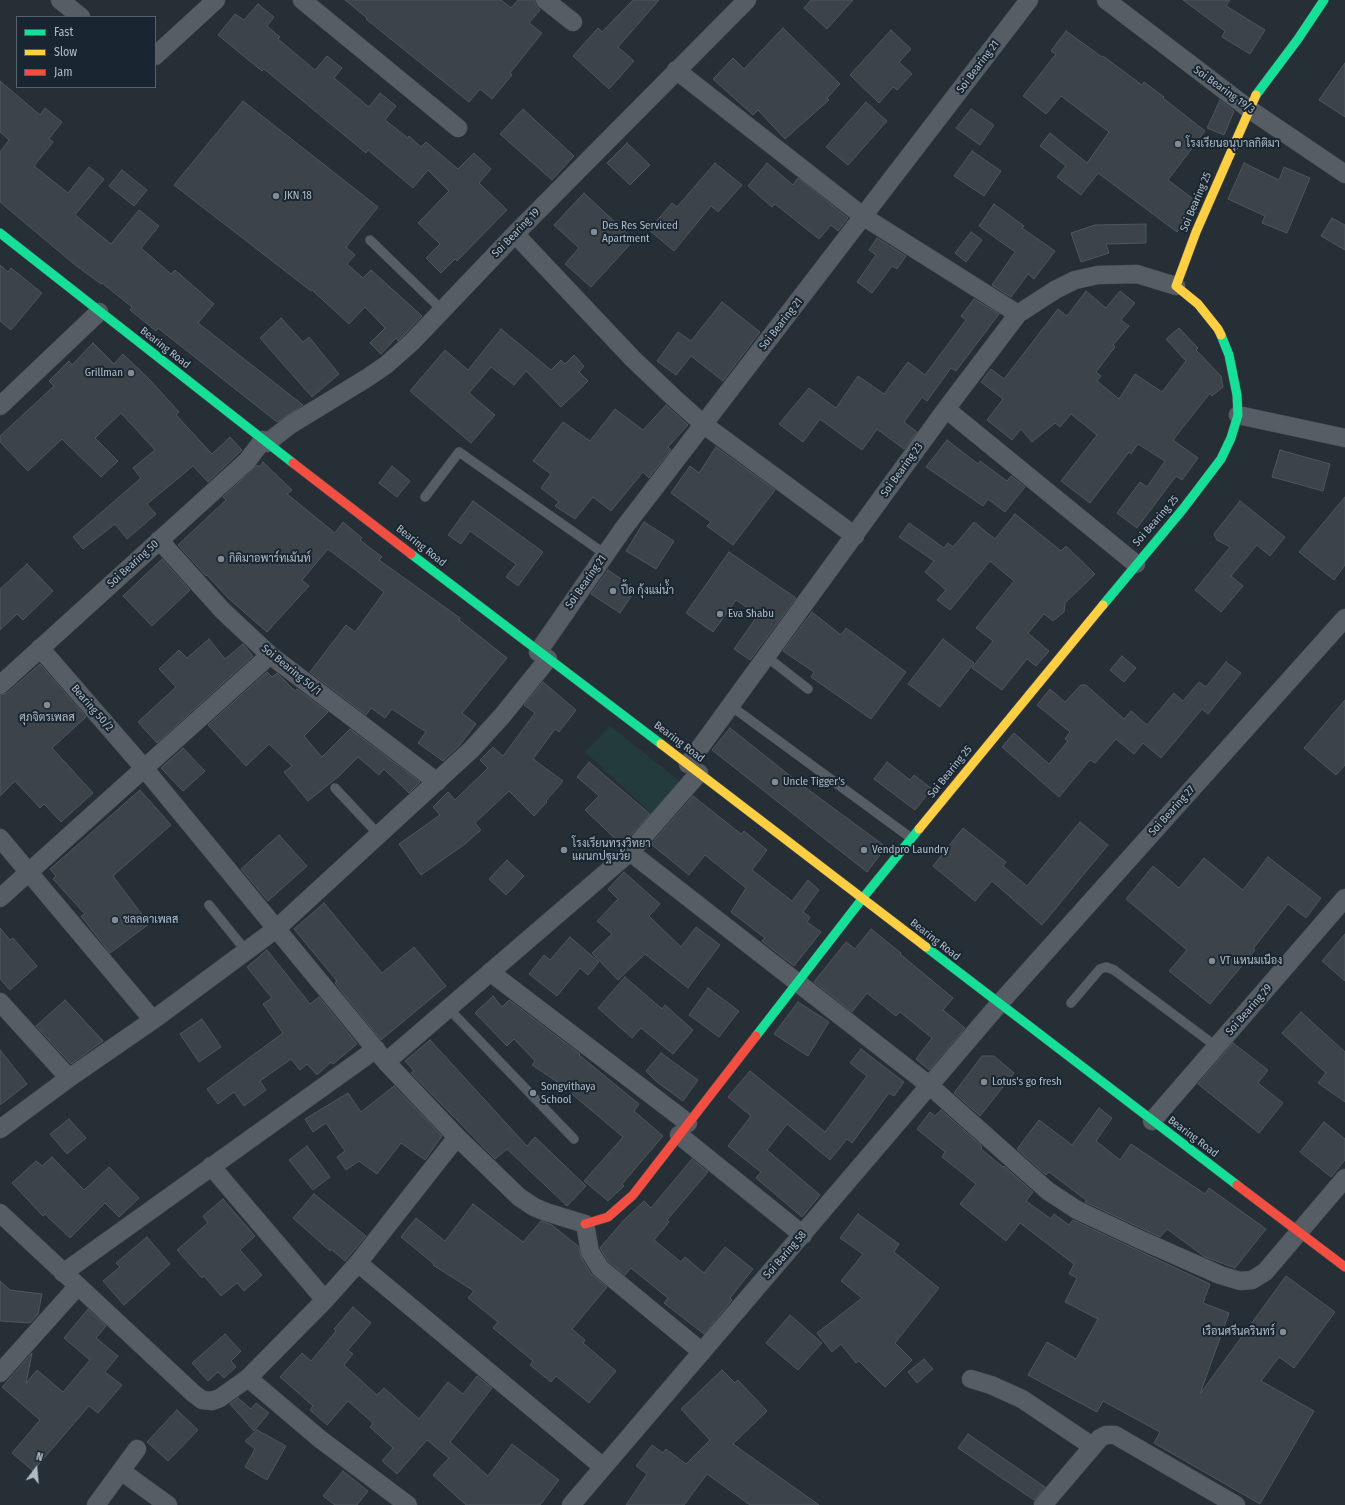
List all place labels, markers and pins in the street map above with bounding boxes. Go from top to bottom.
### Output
place label: โรงเรียนอนุบาลกิติมา [1186,137,1280,151]
marker: โรงเรียนอนุบาลกิติมา [1173,139,1183,149]
place label: JKN 18 [284,189,312,203]
marker: JKN 18 [271,191,281,201]
place label: Des Res Serviced Apartment [602,219,678,245]
marker: Des Res Serviced Apartment [589,227,599,237]
place label: Grillman [85,366,123,380]
marker: Grillman [126,368,136,378]
place label: กิติมาอพาร์ทเม้นท์ [229,552,311,566]
marker: กิติมาอพาร์ทเม้นท์ [216,554,226,564]
place label: ปื้ด กุ้งแม่น้ำ [621,584,674,598]
marker: ปื้ด กุ้งแม่น้ำ [608,586,618,596]
place label: Eva Shabu [728,607,774,621]
marker: Eva Shabu [715,609,725,619]
marker: ศุภจิตรเพลส [42,700,52,710]
place label: ศุภจิตรเพลส [19,711,75,725]
place label: Uncle Tigger's [783,775,845,789]
marker: Uncle Tigger's [770,777,780,787]
place label: โรงเรียนทรงวิทยา แผนกปฐมวัย [572,837,651,863]
place label: Vendpro Laundry [872,843,949,857]
marker: โรงเรียนทรงวิทยา แผนกปฐมวัย [559,845,569,855]
marker: Vendpro Laundry [859,845,869,855]
place label: ชลลดาเพลส [123,913,178,927]
marker: ชลลดาเพลส [110,915,120,925]
place label: VT แหนมเนือง [1220,954,1282,968]
marker: VT แหนมเนือง [1207,956,1217,966]
place label: Lotus's go fresh [992,1075,1062,1089]
marker: Lotus's go fresh [979,1077,989,1087]
place label: Songvithaya School [541,1080,596,1106]
marker: Songvithaya School [528,1088,538,1098]
place label: เรือนศรีนครินทร์ [1202,1325,1275,1339]
marker: เรือนศรีนครินทร์ [1278,1327,1288,1337]

